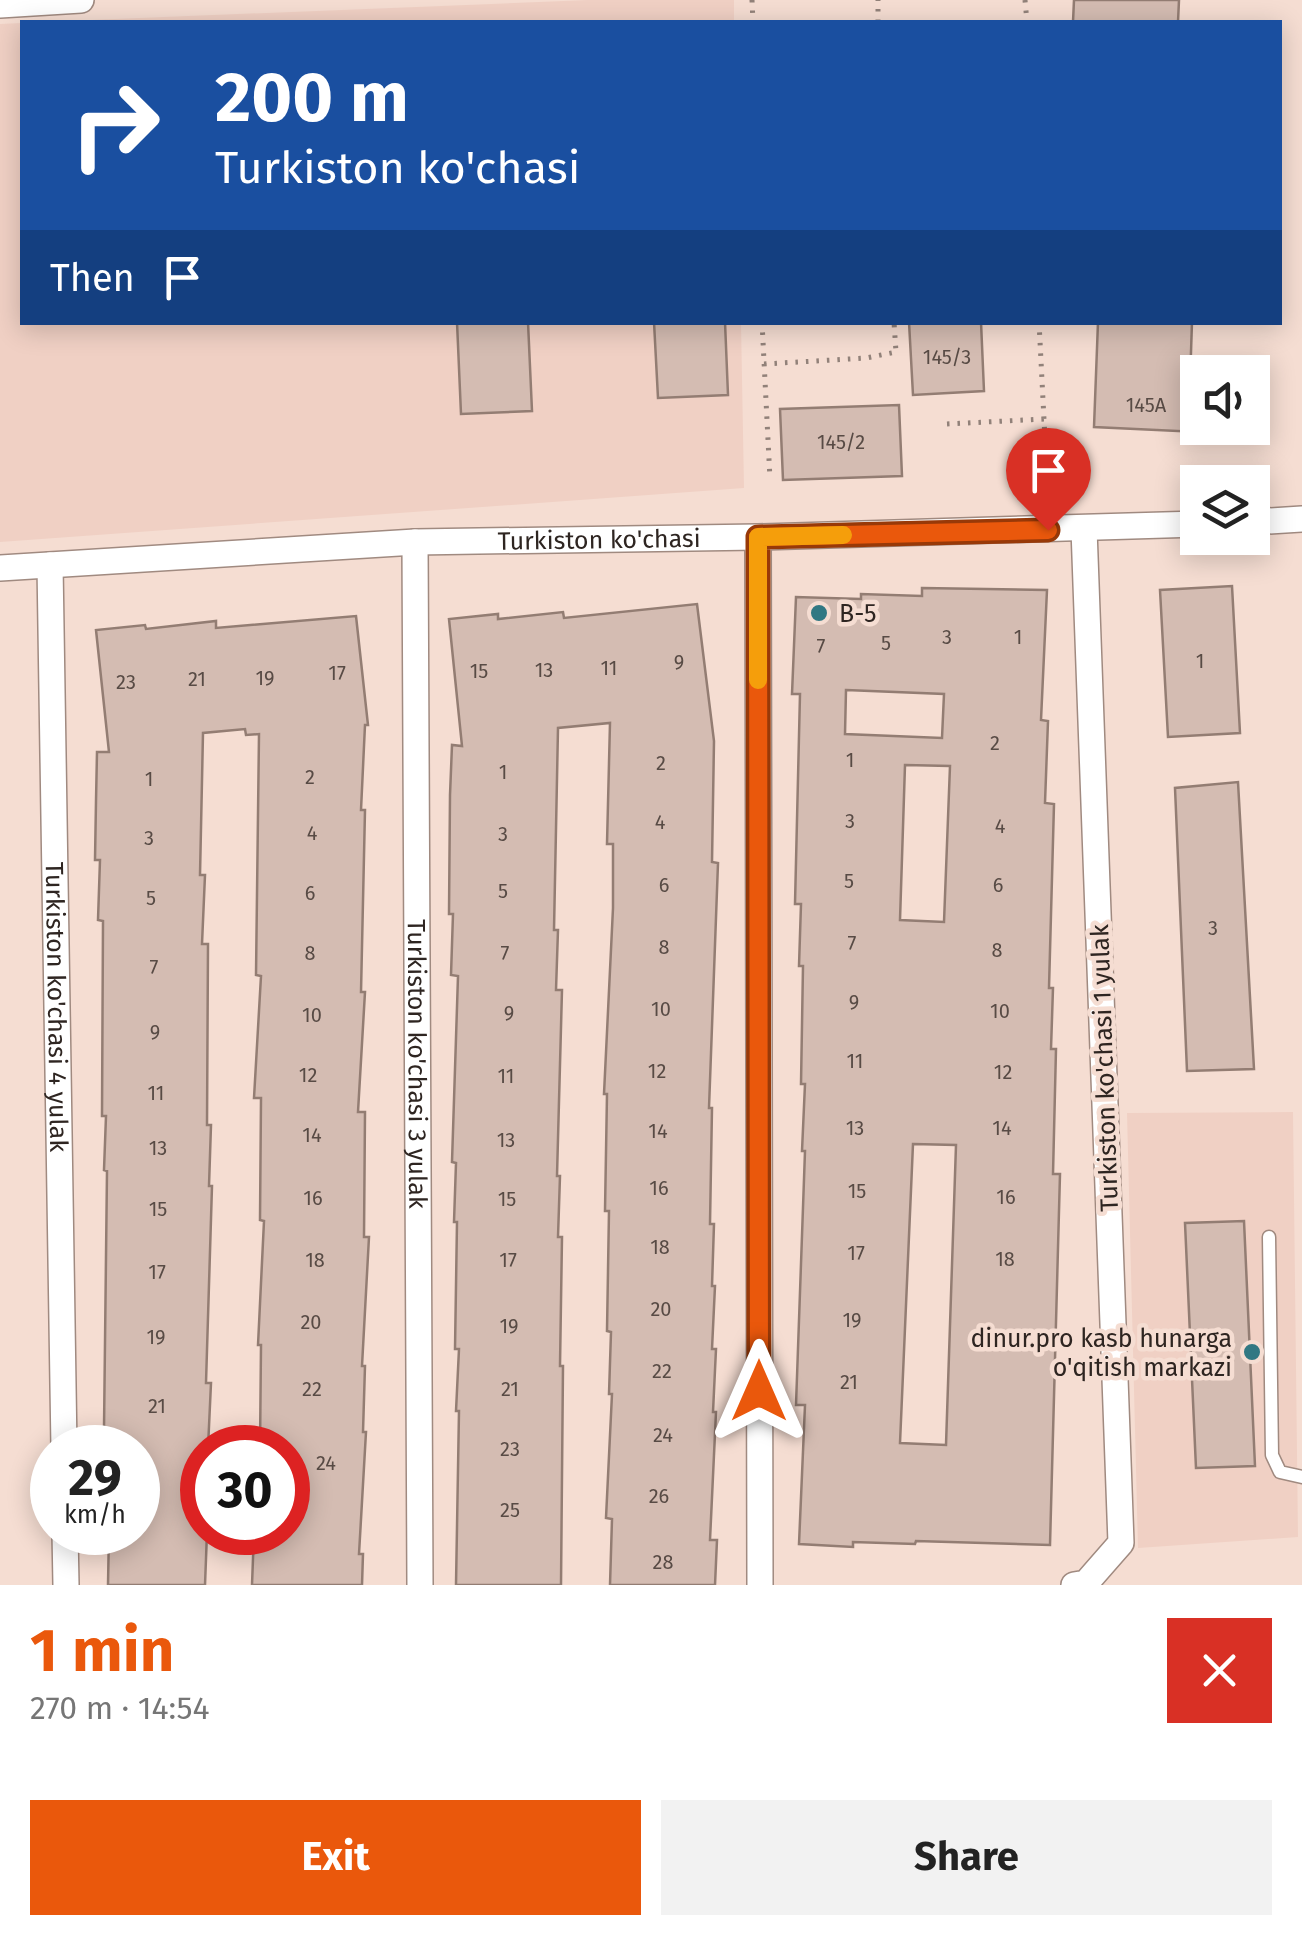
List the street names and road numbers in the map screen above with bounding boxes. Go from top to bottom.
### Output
street label: Turkiston ko'chasi [497,524,701,557]
street label: Turkiston ko'chasi 4 yulak [39,862,73,1153]
street label: Turkiston ko'chasi 3 yulak [401,919,432,1209]
street label: Turkiston ko'chasi 1 yulak [1085,924,1125,1212]

